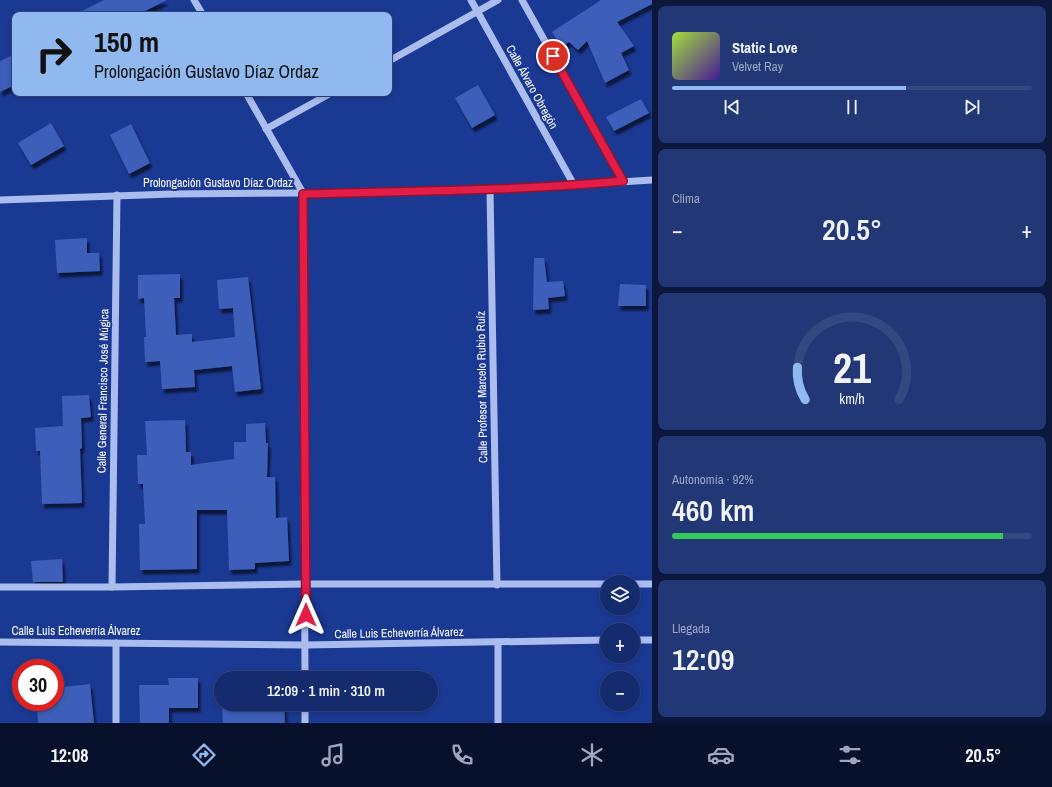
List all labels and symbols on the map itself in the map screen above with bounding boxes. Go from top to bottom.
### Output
pin [536,39,570,73]
street label: Calle Álvaro Obregón [502,42,562,132]
street label: Prolongación Gustavo Díaz Ordaz [143,175,293,191]
street label: Calle General Francisco José Múgica [94,308,112,473]
street label: Calle Profesor Marcelo Rubio Ruíz [473,311,491,463]
position arrow [285,594,327,636]
street label: Calle Luis Echeverría Álvarez [11,623,141,639]
street label: Calle Luis Echeverría Álvarez [334,624,464,642]
speed limit sign: 30 [12,659,64,711]

